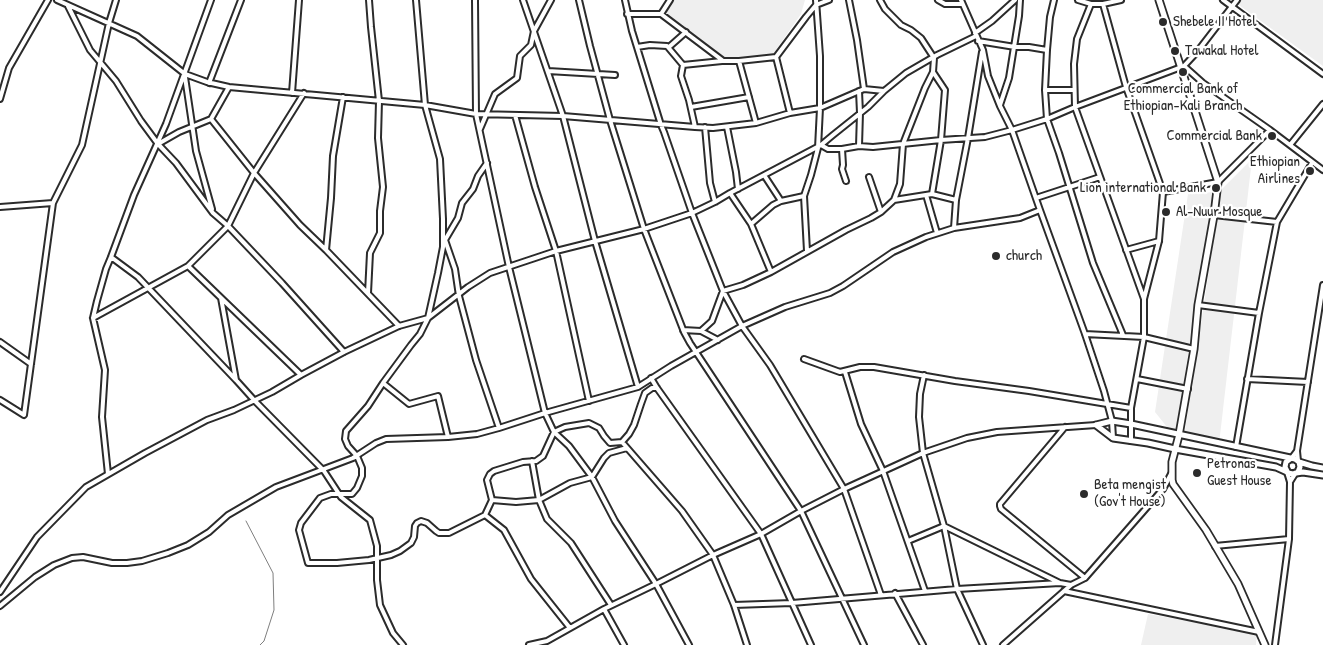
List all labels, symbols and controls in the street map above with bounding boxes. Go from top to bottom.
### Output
place label: Shebele II Hotel [1173,13,1256,31]
marker: Shebele II Hotel [1157,16,1169,28]
place label: Tawakal Hotel [1185,42,1258,60]
marker: Tawakal Hotel [1169,45,1181,57]
marker: Commercial Bank of Ethiopian-Kali Branch [1177,66,1189,78]
place label: Commercial Bank of Ethiopian-Kali Branch [1124,80,1242,115]
place label: Commercial Bank [1167,127,1262,145]
marker: Commercial Bank [1266,130,1278,142]
place label: Ethiopian Airlines [1250,153,1300,188]
marker: Ethiopian Airlines [1304,165,1316,177]
place label: Lion international Bank [1080,179,1206,197]
marker: Lion international Bank [1210,182,1222,194]
place label: Al-Nuur Mosque [1176,203,1262,221]
marker: Al-Nuur Mosque [1160,206,1172,218]
place label: church [1006,247,1042,265]
marker: church [990,250,1002,262]
place label: Petronas Guest House [1207,455,1271,490]
marker: Petronas Guest House [1191,467,1203,479]
place label: Beta mengist (Gov't House) [1094,476,1166,511]
marker: Beta mengist (Gov't House) [1078,488,1090,500]

